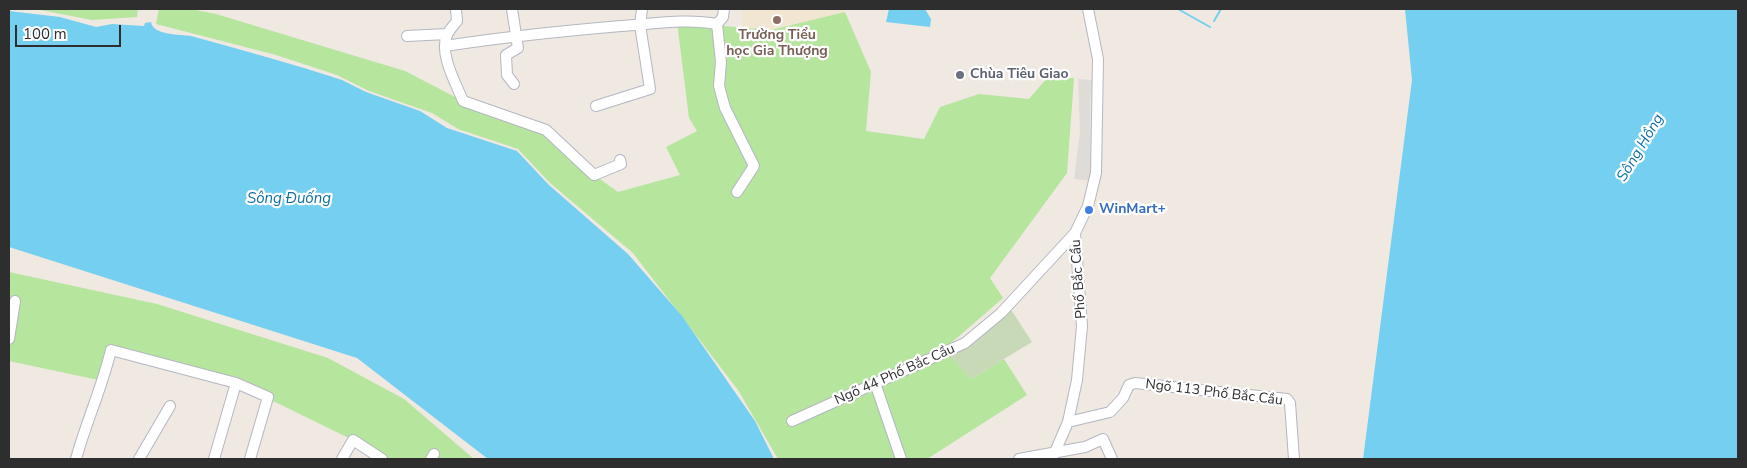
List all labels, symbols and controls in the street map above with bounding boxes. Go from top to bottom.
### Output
marker: Trường Tiểu học Gia Thượng [771,14,783,26]
scale bar [18,15,124,47]
text: 100 m [23,24,67,44]
place label: Trường Tiểu học Gia Thượng [726,28,828,60]
place label: Chùa Tiêu Giao [970,67,1069,83]
marker: Chùa Tiêu Giao [954,69,966,81]
water label: Sông Hồng [1614,111,1668,185]
water label: Sông Đuống [247,190,331,208]
place label: WinMart+ [1099,202,1166,218]
marker: WinMart+ [1083,204,1095,216]
street label: Phố Bắc Cầu [1068,239,1090,319]
street label: Ngõ 44 Phố Bắc Cầu [832,341,958,409]
street label: Ngõ 113 Phố Bắc Cầu [1144,376,1284,410]

